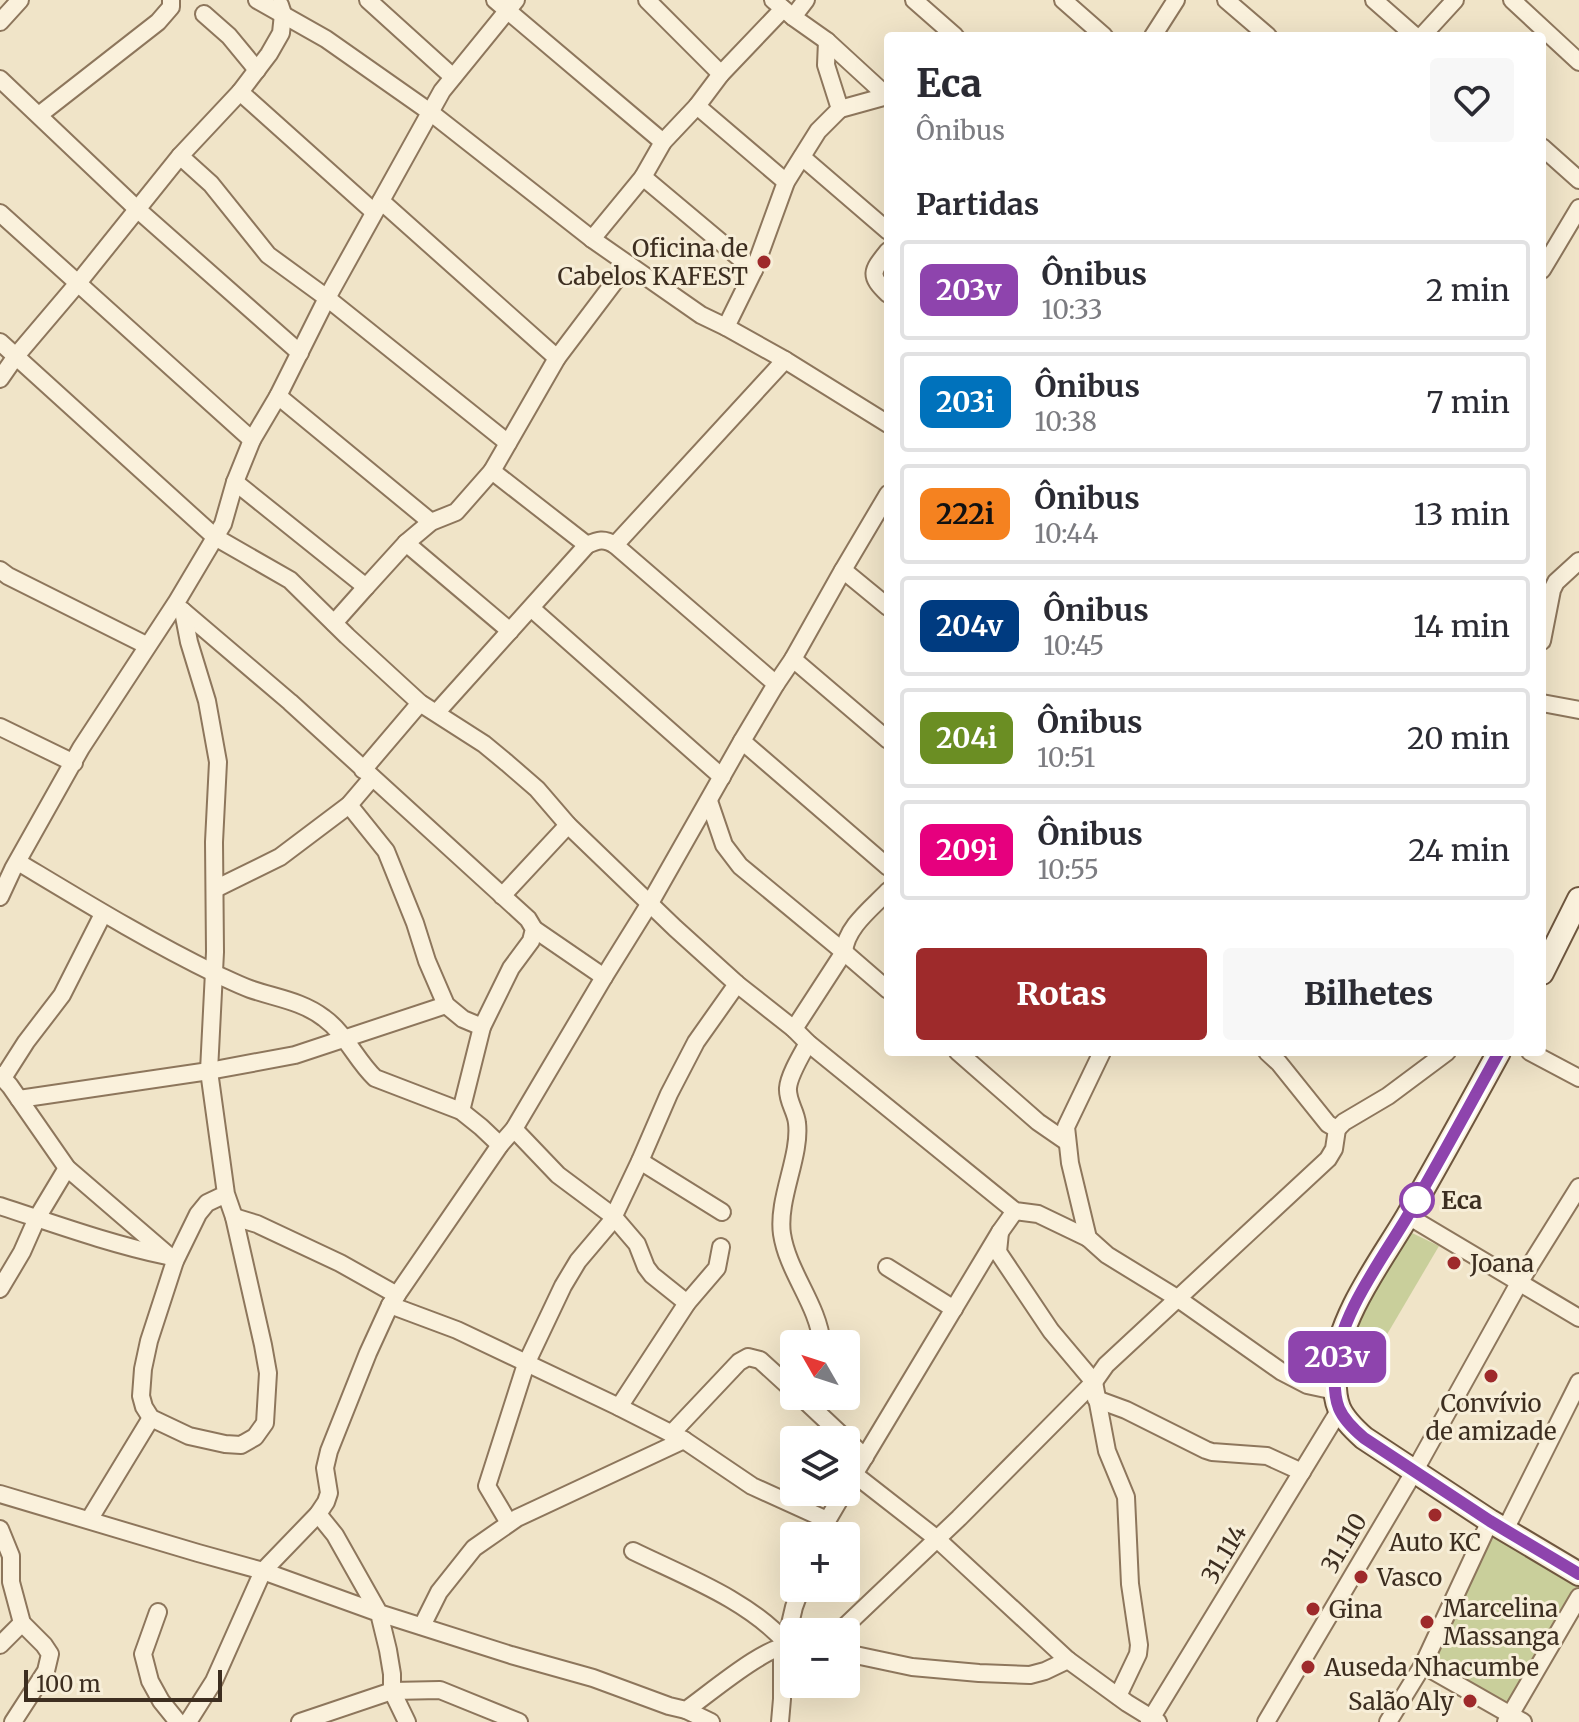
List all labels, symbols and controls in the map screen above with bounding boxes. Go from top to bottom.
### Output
button: heart [1430,58,1514,142]
text: Eca [916,60,982,107]
text: Ônibus [916,114,1005,147]
text: Partidas [916,185,1039,223]
place label: Oficina de Cabelos KAFEST [557,233,748,292]
marker: Oficina de Cabelos KAFEST [755,253,773,271]
text: Ônibus [1042,255,1147,293]
text: 2 min [1426,271,1510,309]
text: 203v [936,272,1002,308]
text: 10:33 [1042,293,1103,326]
text: Ônibus [1035,367,1140,405]
text: 7 min [1426,383,1510,421]
text: 203i [936,384,995,420]
text: 10:38 [1035,405,1097,438]
text: Ônibus [1034,479,1140,517]
text: 13 min [1414,495,1510,533]
text: 222i [936,496,994,532]
text: 10:44 [1034,517,1098,550]
text: Ônibus [1043,591,1149,629]
text: 14 min [1413,607,1510,645]
text: 204v [936,608,1003,644]
text: 10:45 [1043,629,1104,662]
text: Ônibus [1037,703,1143,741]
text: 20 min [1407,719,1510,757]
text: 204i [936,720,997,756]
text: 10:51 [1037,741,1095,774]
text: Ônibus [1037,815,1143,853]
text: 24 min [1408,831,1510,869]
text: 209i [936,832,997,868]
text: 10:55 [1037,853,1099,886]
button: Rotas [916,948,1207,1040]
button: Bilhetes [1223,948,1514,1040]
marker: Eca [1400,1183,1434,1217]
place label: Eca [1441,1185,1482,1216]
place label: Joana [1469,1248,1534,1279]
marker: Joana [1445,1254,1463,1272]
north arrow [780,1330,860,1410]
map controls [780,1330,860,1698]
line badge: 203v [1281,1331,1393,1383]
text: 203v [1304,1339,1370,1375]
marker: Convívio de amizade [1482,1367,1500,1385]
place label: Convívio de amizade [1425,1388,1557,1447]
button: layers [780,1426,860,1506]
marker: Auto KC [1426,1506,1444,1524]
street label: 31.110 [1314,1507,1374,1579]
street label: 31.114 [1194,1519,1254,1589]
button: + [780,1522,860,1602]
place label: Auto KC [1388,1527,1481,1558]
place label: Vasco [1376,1562,1442,1593]
marker: Vasco [1352,1568,1370,1586]
place label: Marcelina Massanga [1443,1593,1560,1652]
place label: Gina [1329,1594,1383,1625]
marker: Gina [1304,1600,1322,1618]
marker: Marcelina Massanga [1418,1613,1436,1631]
button: − [780,1618,860,1698]
place label: Auseda Nhacumbe [1323,1652,1539,1683]
marker: Auseda Nhacumbe [1299,1658,1317,1676]
scale bar [24,1666,222,1702]
text: 100 m [36,1670,101,1698]
place label: Salão Aly [1348,1686,1454,1717]
marker: Salão Aly [1461,1692,1479,1710]

